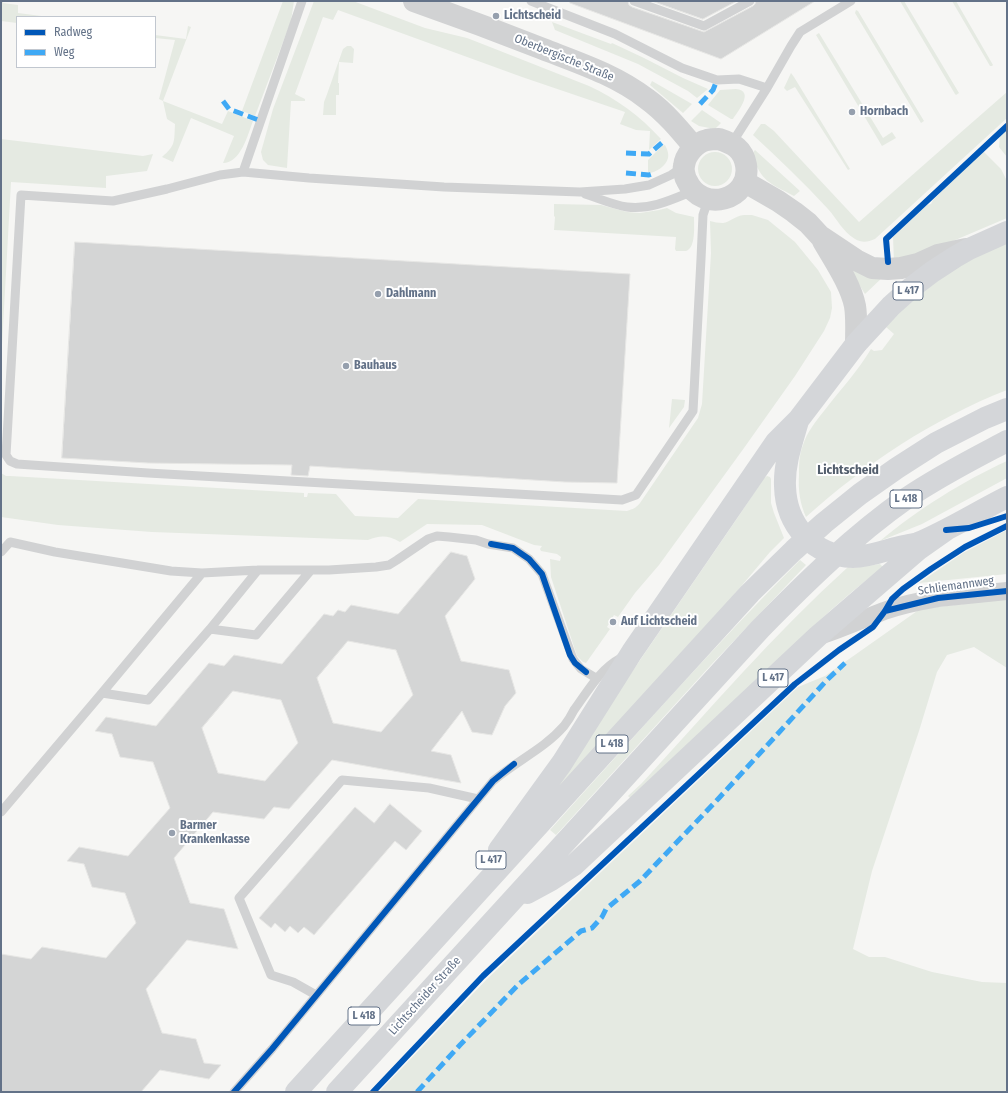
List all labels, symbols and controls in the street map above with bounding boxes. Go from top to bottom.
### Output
place label: Lichtscheid [504,9,561,23]
marker: Lichtscheid [491,11,501,21]
legend [16,16,156,68]
text: Radweg [54,25,92,39]
street label: Oberbergische Straße [512,31,616,85]
text: Weg [54,45,74,59]
place label: Hornbach [860,105,908,119]
marker: Hornbach [847,107,857,117]
road number: L 417 [893,282,923,300]
place label: Dahlmann [386,287,436,301]
marker: Dahlmann [373,289,383,299]
place label: Bauhaus [354,359,397,373]
marker: Bauhaus [341,361,351,371]
district label: Lichtscheid [817,462,879,478]
road number: L 418 [890,490,922,508]
street label: Schliemannweg [917,574,995,598]
place label: Auf Lichtscheid [621,615,697,629]
marker: Auf Lichtscheid [608,617,618,627]
road number: L 417 [758,669,788,687]
road number: L 418 [596,735,628,753]
place label: Barmer Krankenkasse [180,819,250,847]
marker: Barmer Krankenkasse [167,828,177,838]
road number: L 417 [476,851,506,869]
street label: Lichtscheider Straße [386,954,464,1038]
road number: L 418 [348,1007,380,1025]

